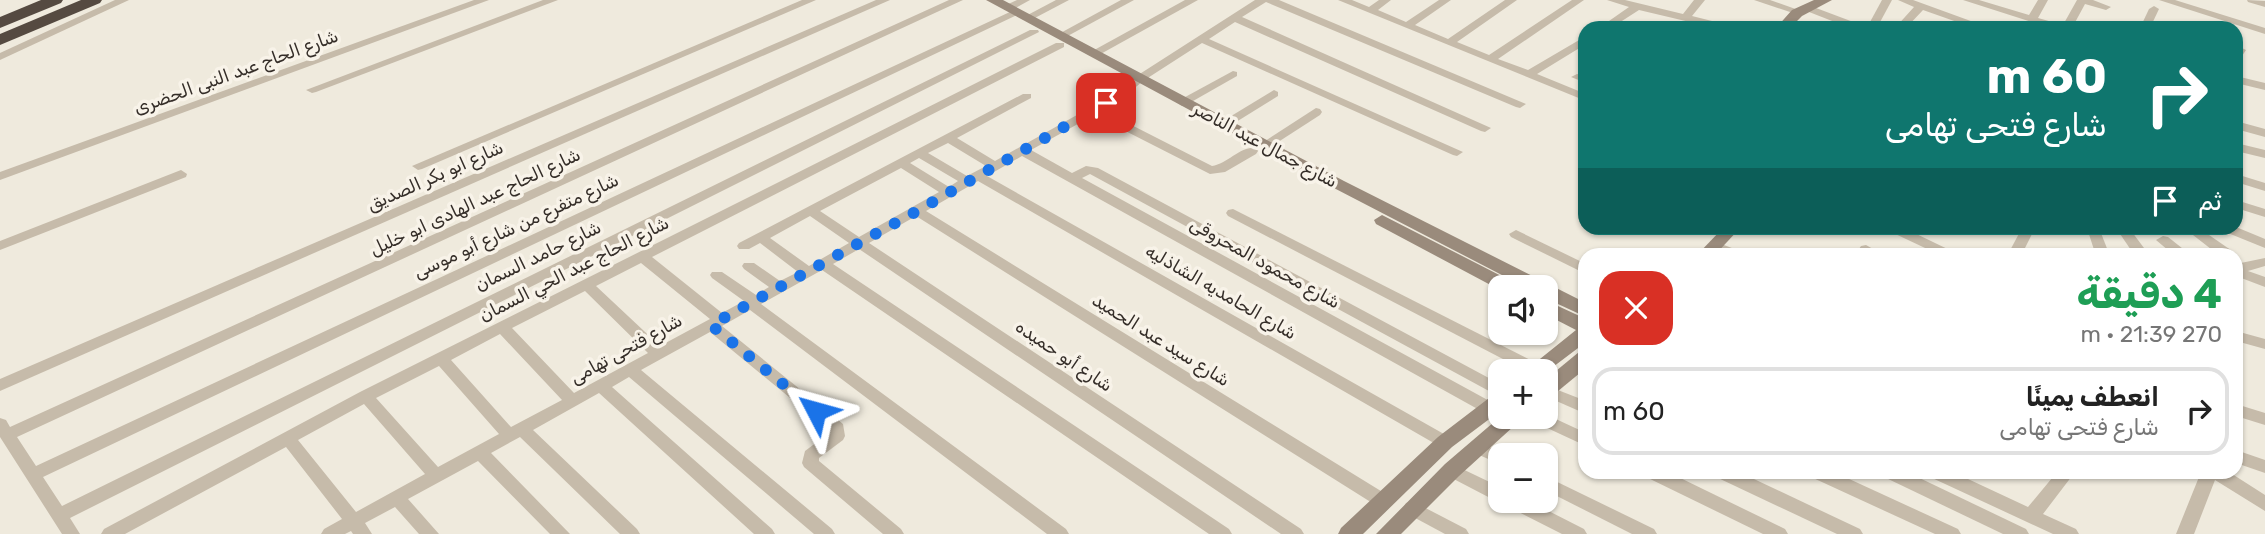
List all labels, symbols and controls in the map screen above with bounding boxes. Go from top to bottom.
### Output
street label: شارع الحاج عبد النبى الحضرى [131,25,342,120]
text: 60 m [1986,47,2107,105]
icon: right [2131,49,2222,140]
pin [1076,73,1136,133]
icon: arrive [1087,84,1125,122]
street label: شارع جمال عبد الناصر [1187,97,1341,193]
text: شارع فتحى تهامى [1885,106,2107,144]
street label: شارع ابو بكر الصديق [363,136,507,217]
street label: شارع الحاج عبد الهادى ابو خليل [366,143,584,262]
street label: شارع متفرع من شارع أبو موسى [410,169,622,284]
icon: arrive [2146,182,2184,220]
text: ثم [2198,186,2222,217]
street label: شارع الحاج عبد الحي السمان [475,211,674,328]
street label: شارع محمود المحروقى [1186,213,1344,314]
street label: شارع حامد السمان [471,216,605,297]
street label: شارع الحامديه الشاذليه [1141,240,1300,345]
text: 4 دقيقة [2076,269,2222,319]
button: close [1599,271,1673,345]
map controls [1488,275,1558,513]
button: sound [1488,275,1558,345]
street label: شارع سيد عبد الحميد [1088,289,1234,392]
street label: شارع فتحى تهامى [566,309,686,390]
street label: شارع أبو حميده [1011,315,1117,397]
text: 270 m · 21:39 [2080,320,2222,348]
button: + [1488,359,1558,429]
position arrow [779,374,853,448]
text: انعطف يمينًا [2026,382,2159,413]
icon: right [2180,392,2218,430]
text: 60 m [1603,396,1665,427]
text: شارع فتحى تهامى [1999,413,2159,441]
button: − [1488,443,1558,513]

